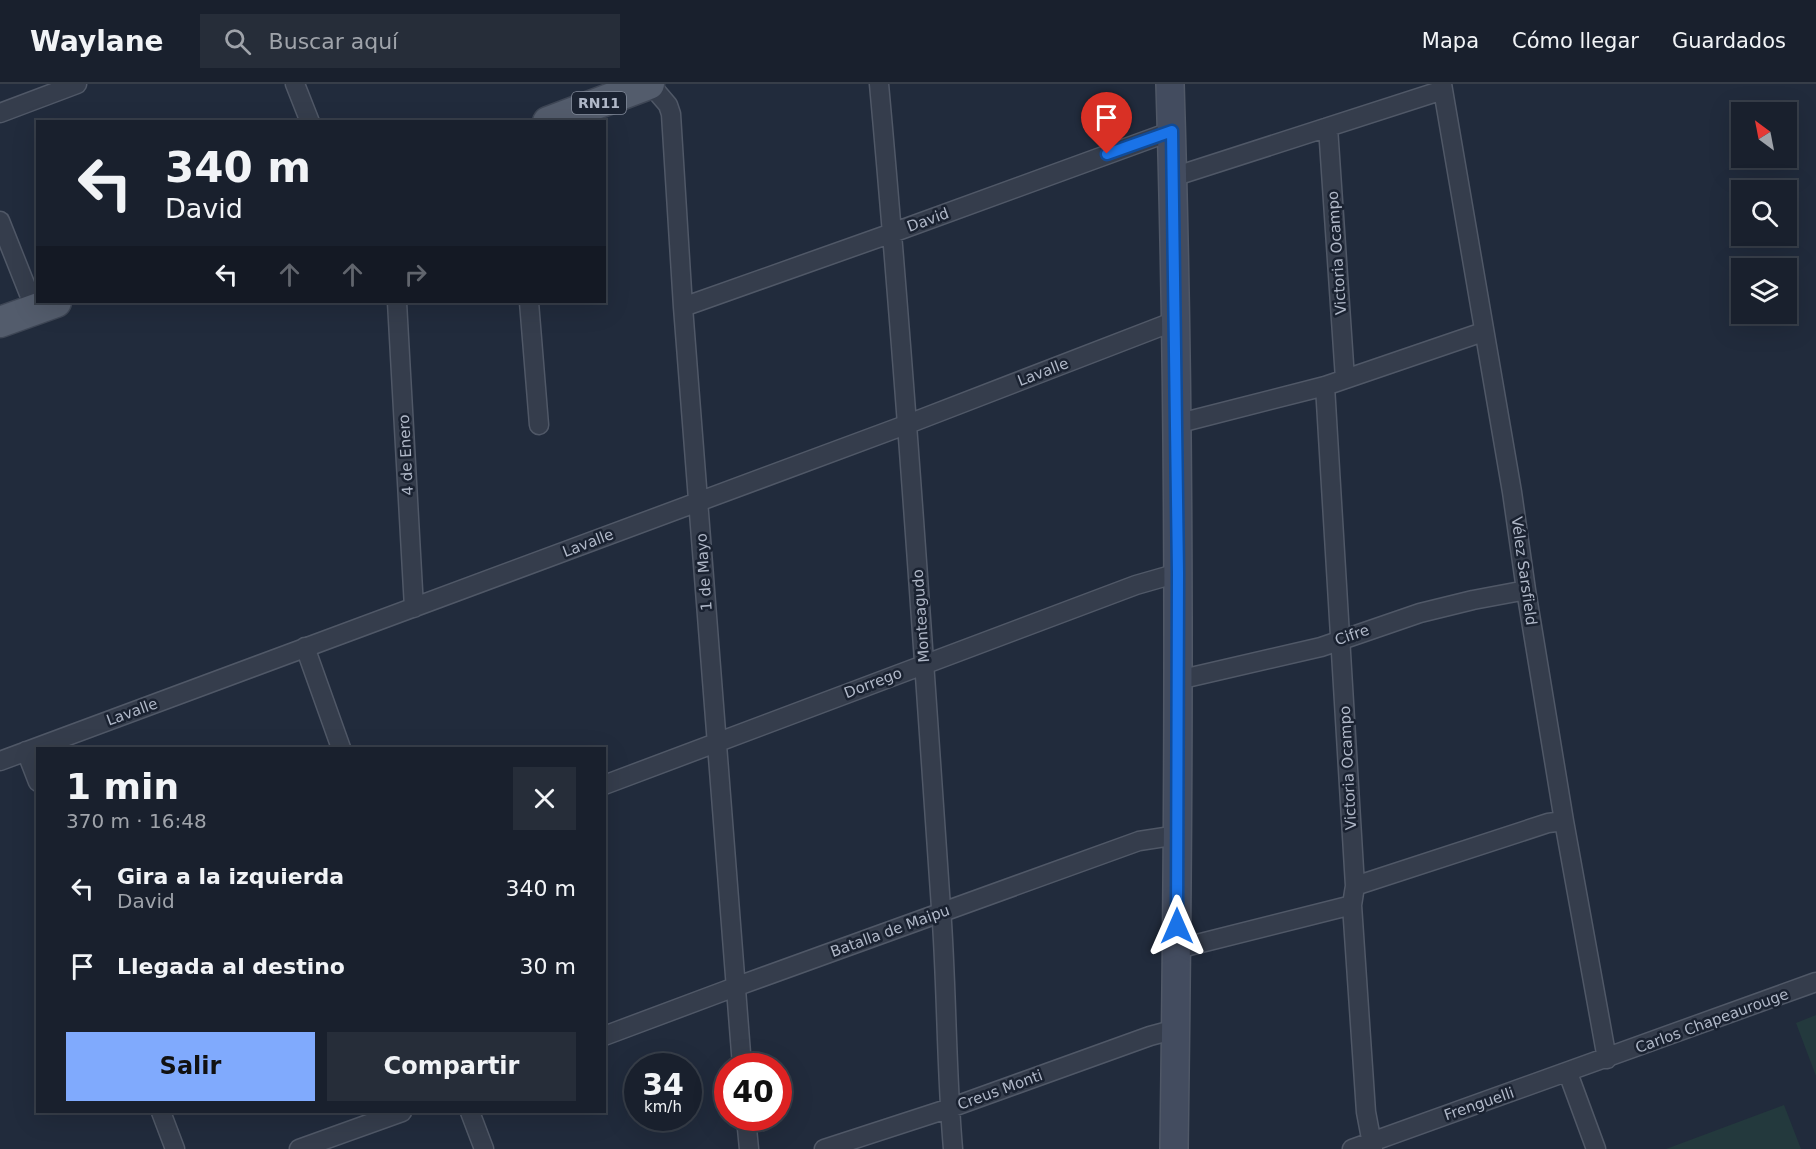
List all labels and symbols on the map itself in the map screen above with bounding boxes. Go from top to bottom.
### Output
road number: RN11 [572,92,626,114]
pin [1081,92,1132,154]
north arrow [1731,102,1797,168]
street label: Victoria Ocampo [1324,190,1350,316]
street label: David [905,204,951,236]
street label: Lavalle [1015,354,1071,390]
street label: 4 de Enero [395,414,417,496]
street label: Vélez Sarsfield [1507,516,1541,626]
street label: Lavalle [560,525,616,561]
street label: 1 de Mayo [692,532,716,612]
street label: Monteagudo [909,569,933,663]
street label: Cifre [1333,621,1371,649]
street label: Dorrego [842,664,904,702]
street label: Lavalle [104,694,160,730]
street label: Victoria Ocampo [1336,705,1360,831]
position arrow [1145,894,1209,958]
street label: Batalla de Maipu [828,901,952,961]
street label: Carlos Chapeaurouge [1633,985,1791,1057]
speed limit sign: 40 [714,1053,792,1131]
street label: Creus Monti [955,1066,1045,1114]
street label: Frenguelli [1442,1084,1516,1124]

